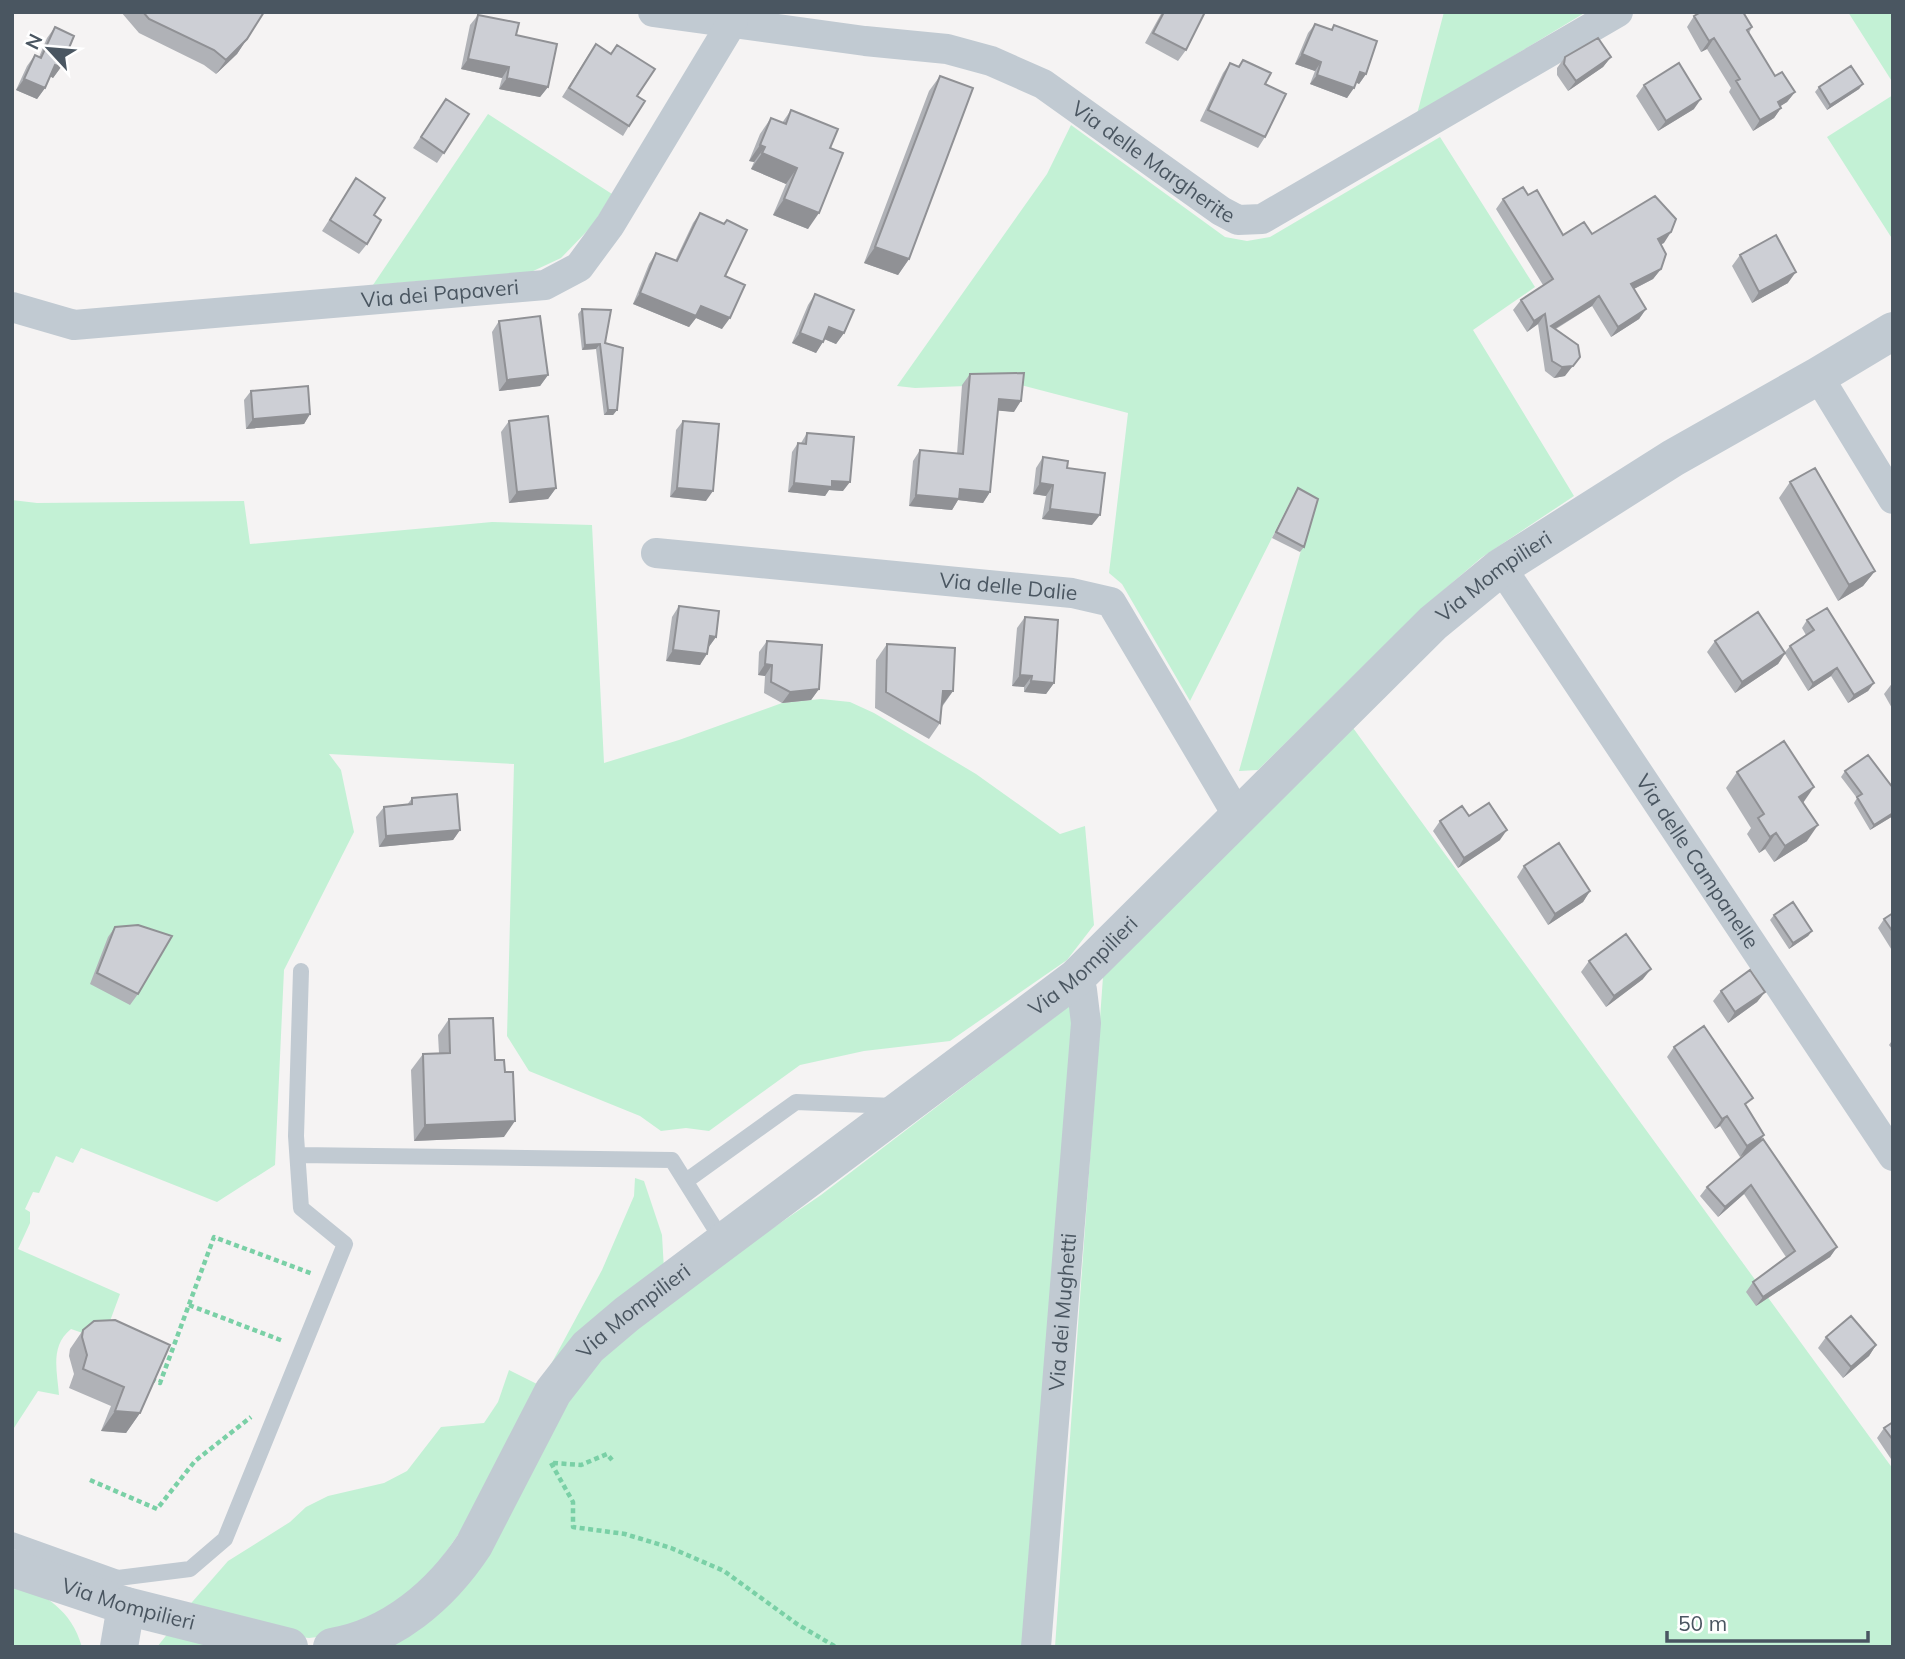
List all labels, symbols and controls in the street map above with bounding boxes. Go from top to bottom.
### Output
north arrow [14,14,84,84]
text: N [20,30,48,53]
street label: Via delle Margherite [1067,95,1240,228]
street label: Via dei Papaveri [360,273,520,313]
street label: Via Mompilieri [1430,524,1556,627]
street label: Via delle Dalie [938,566,1079,605]
street label: Via delle Campanelle [1631,769,1765,953]
street label: Via Mompilieri [1023,910,1143,1021]
street label: Via dei Mughetti [1043,1232,1081,1392]
street label: Via Mompilieri [570,1257,695,1363]
street label: Via Mompilieri [59,1571,198,1635]
scale bar [1667,1600,1868,1644]
text: 50 m [1678,1610,1727,1636]

